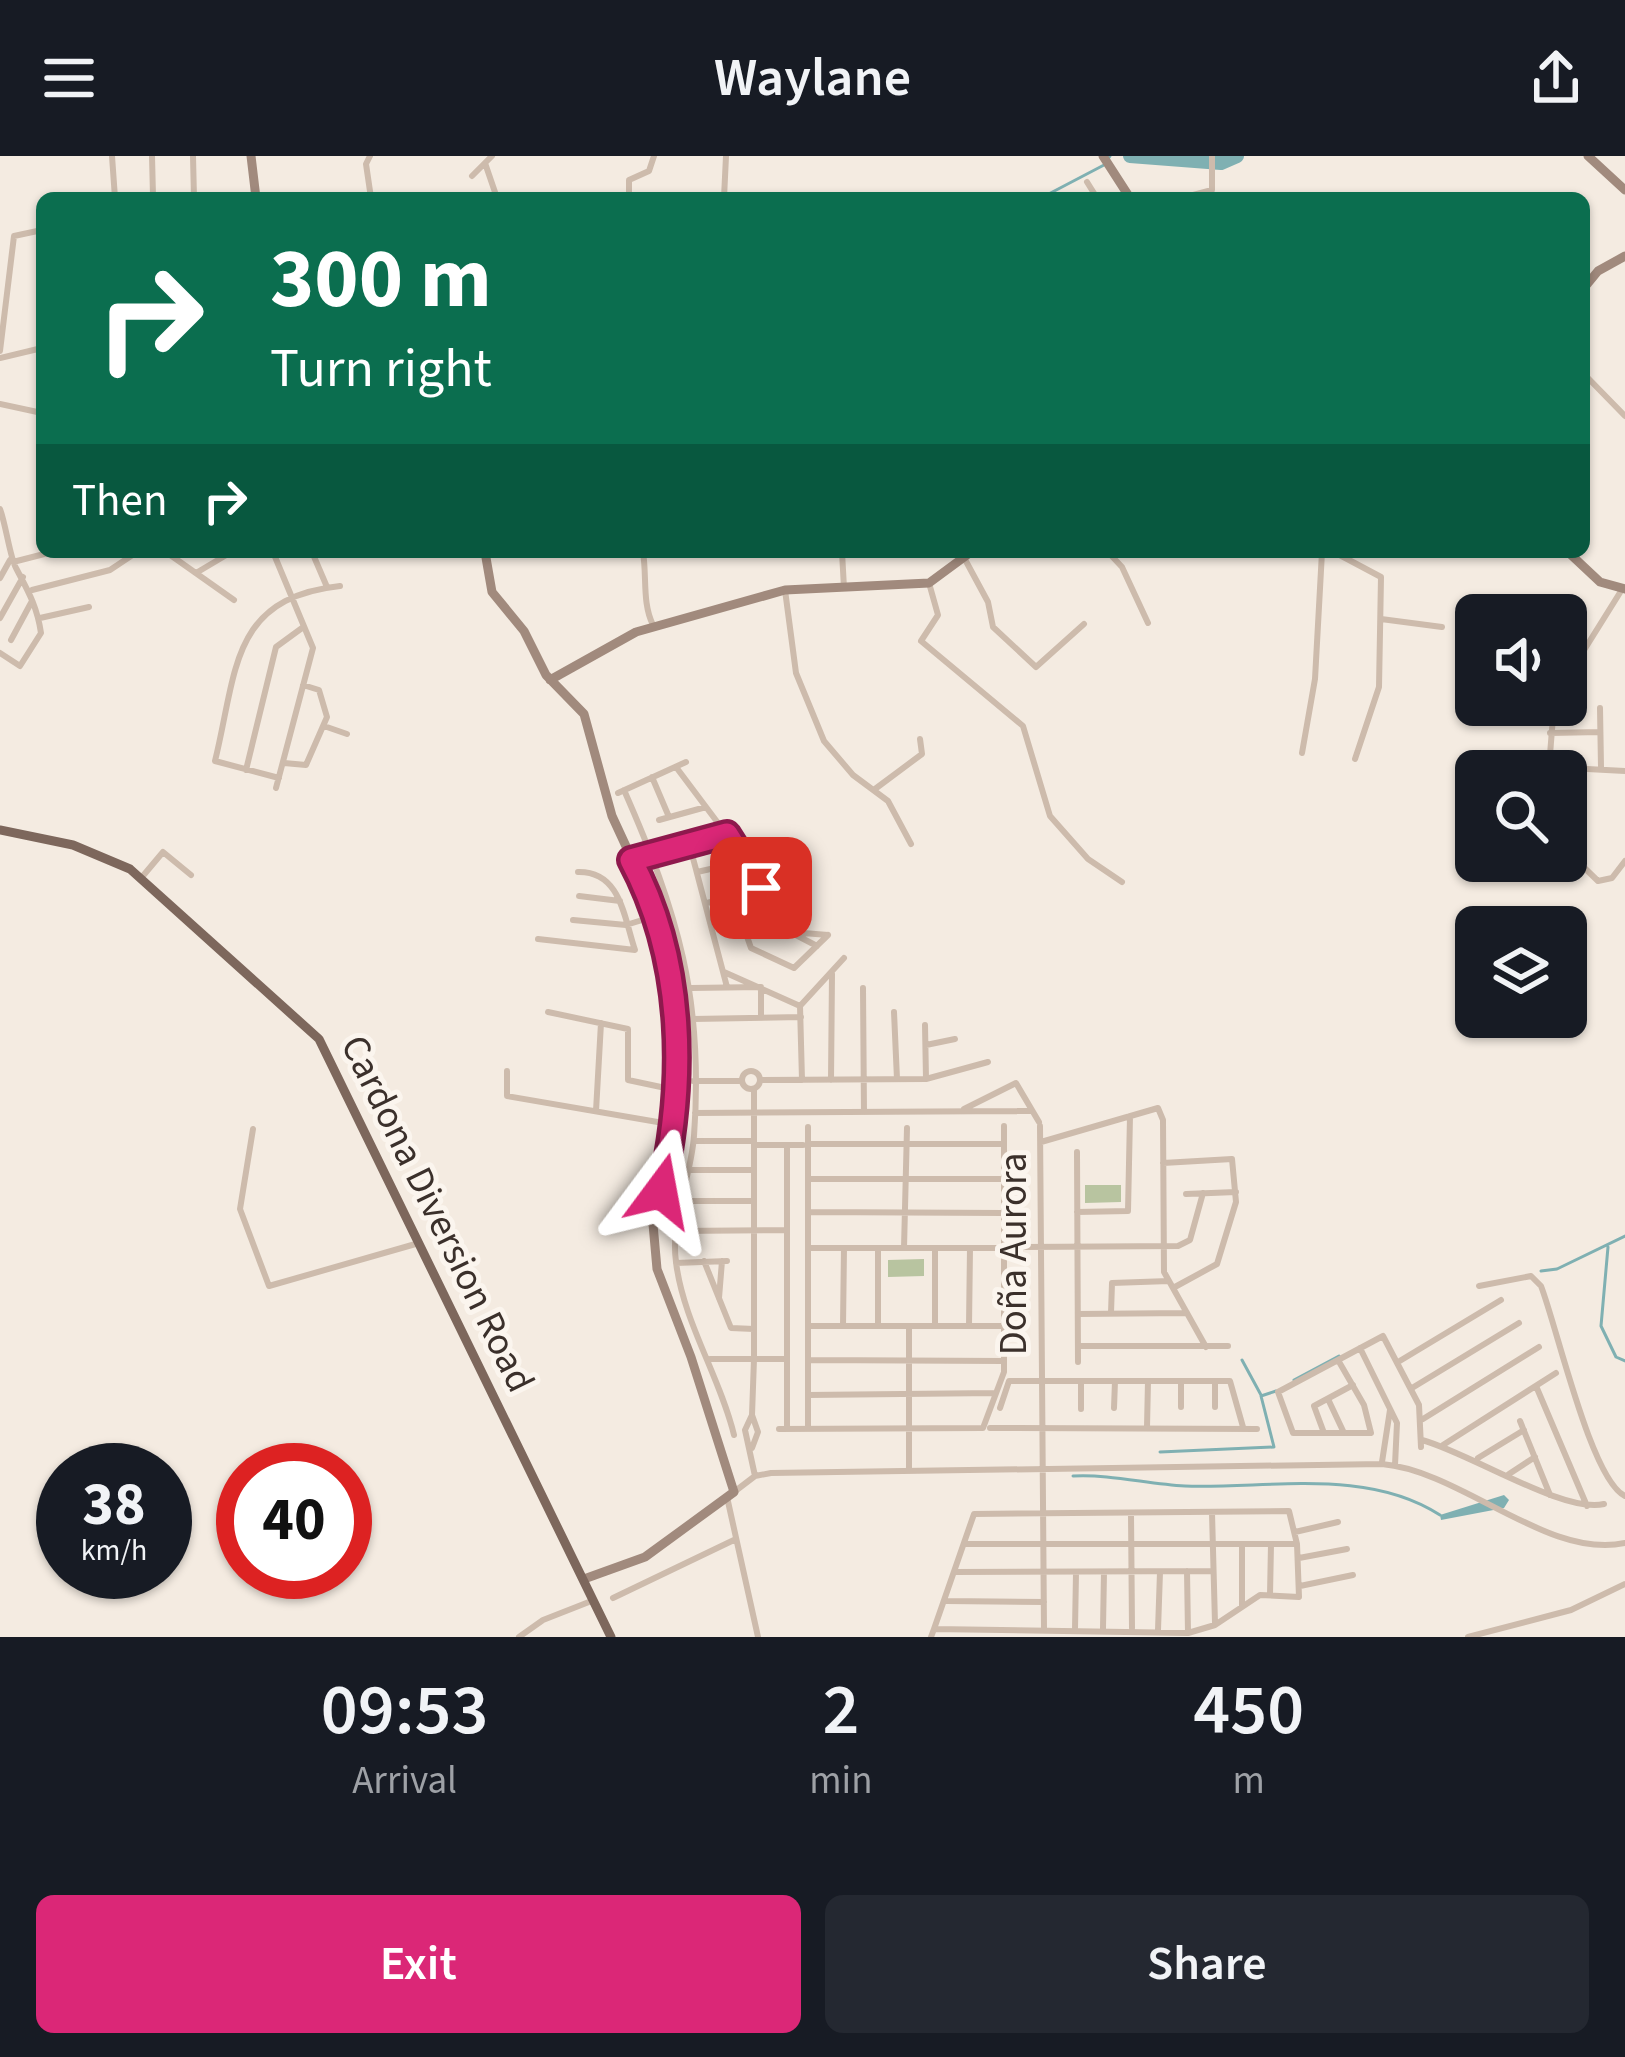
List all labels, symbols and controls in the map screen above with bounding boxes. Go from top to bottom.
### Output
text: Waylane [714,40,911,117]
icon: menu [36,45,102,111]
icon: share [1523,45,1589,111]
text: 300 m [270,220,492,340]
icon: right [72,240,228,396]
text: Turn right [270,331,492,408]
icon: right [192,468,258,534]
text: Then [72,469,168,533]
map controls [1455,594,1587,1038]
button: sound [1455,594,1587,726]
button: search [1455,750,1587,882]
pin [710,837,812,939]
icon: arrive [728,855,794,921]
button: layers [1455,906,1587,1038]
street label: Cardona Diversion Road [326,1026,548,1402]
position arrow [598,1128,724,1254]
street label: Doña Aurora [986,1153,1042,1355]
speed limit sign: 40 [216,1443,372,1599]
text: 38 [82,1463,146,1548]
text: km/h [81,1529,147,1572]
text: 09:53 [321,1659,488,1762]
text: 2 [822,1659,859,1762]
text: 450 [1193,1659,1304,1762]
text: Arrival [352,1753,457,1809]
text: min [809,1753,873,1809]
text: m [1233,1753,1265,1809]
button: Exit [36,1895,801,2033]
button: Share [825,1895,1589,2033]

